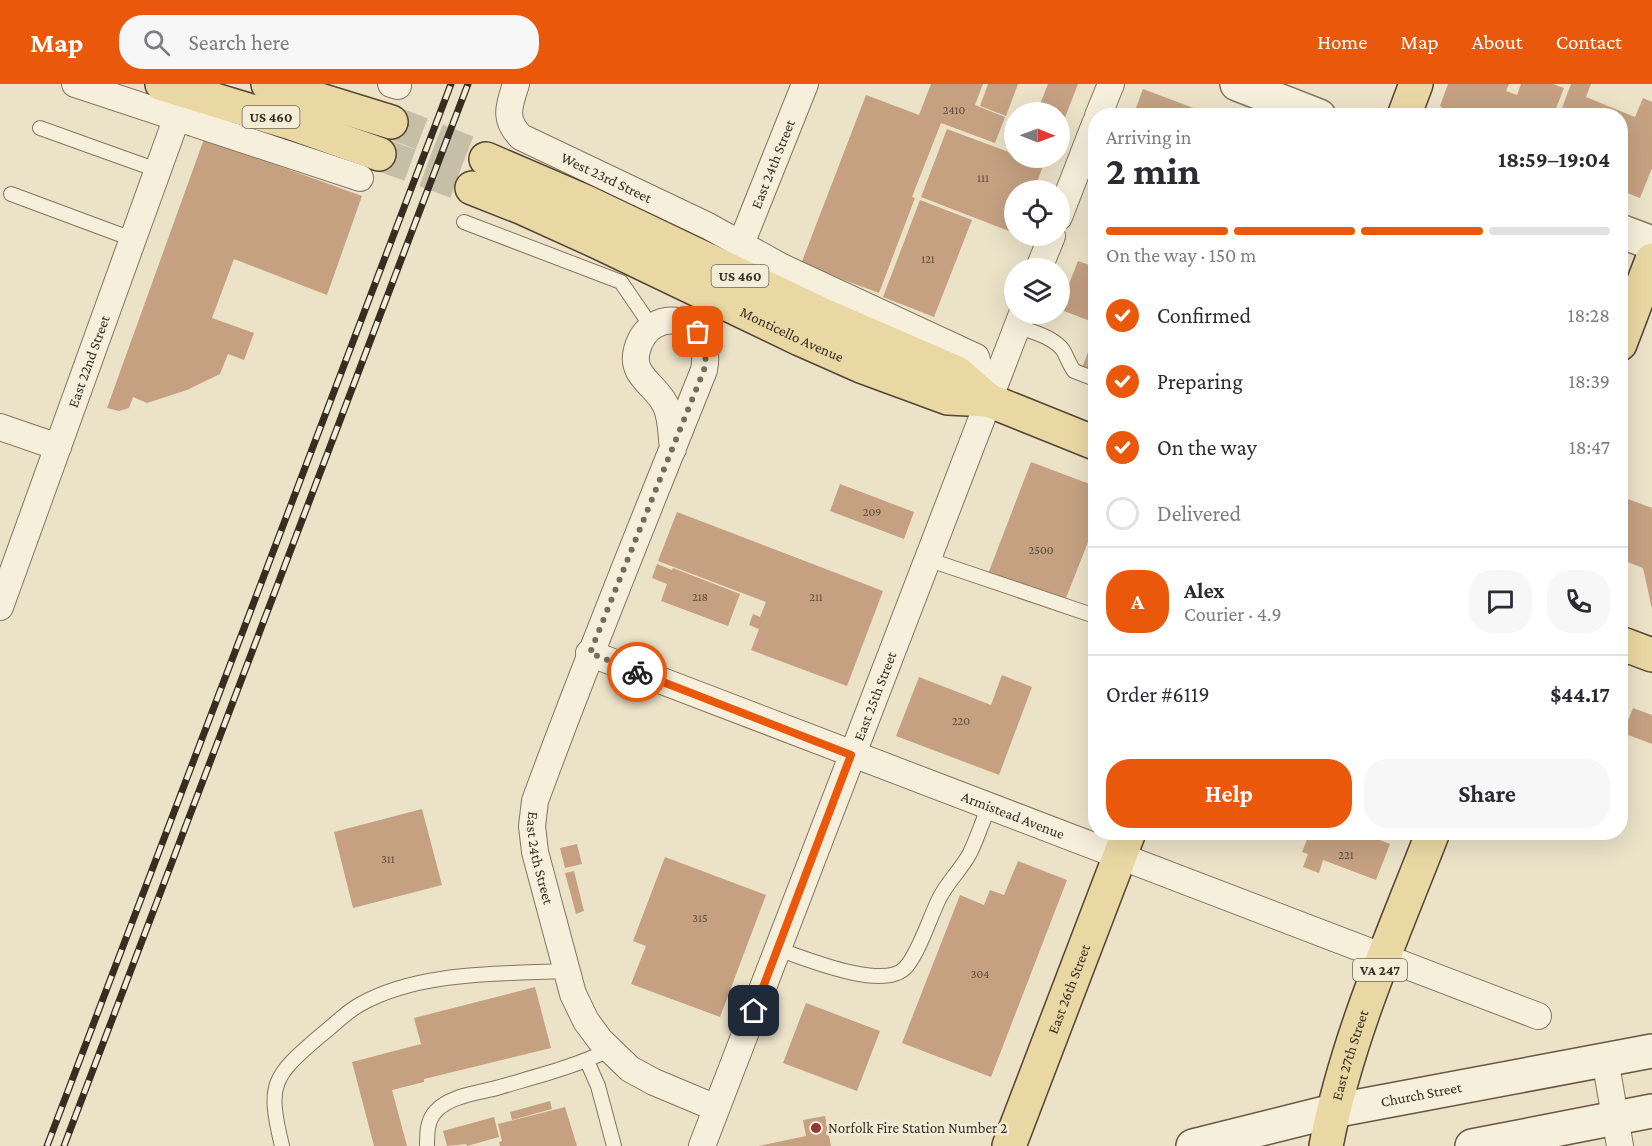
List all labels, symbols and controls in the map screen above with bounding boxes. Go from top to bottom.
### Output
search box [119,15,539,69]
icon: search [140,26,173,59]
text: Map [30,27,83,58]
text: Search here [188,30,289,55]
text: Home [1317,30,1367,54]
text: Map [1400,30,1439,54]
text: About [1472,30,1523,54]
text: Contact [1556,30,1622,54]
north arrow [1004,102,1070,168]
map controls [1004,102,1070,324]
house number: 2410 [943,103,966,117]
road number: US 460 [242,106,300,128]
street label: East 24th Street [748,116,798,211]
text: Arriving in [1106,126,1191,148]
text: 18:59–19:04 [1498,147,1610,172]
street label: West 23rd Street [558,149,655,207]
text: 2 min [1106,149,1200,192]
house number: 111 [977,171,989,185]
button: locate [1004,180,1070,246]
text: On the way · 150 m [1106,244,1256,266]
house number: 121 [921,252,935,266]
button: layers [1004,258,1070,324]
road number: US 460 [712,265,768,287]
icon: check [1106,299,1139,332]
text: Confirmed [1157,303,1251,328]
street label: Monticello Avenue [738,304,846,365]
text: 18:28 [1568,304,1610,326]
pin [672,306,723,357]
street label: East 22nd Street [65,312,113,410]
icon: bag [681,315,714,348]
icon: check [1106,365,1139,398]
text: Preparing [1157,369,1243,394]
text: 18:39 [1568,370,1610,392]
icon: check [1106,431,1139,464]
text: On the way [1157,435,1257,460]
text: 18:47 [1569,436,1610,458]
text: Delivered [1157,501,1241,526]
house number: 209 [863,505,881,519]
house number: 2500 [1029,543,1054,557]
button: chat [1469,570,1532,633]
button: phone [1547,570,1610,633]
text: Alex [1184,578,1225,603]
text: A [1131,589,1144,614]
house number: 218 [692,590,708,604]
house number: 211 [809,590,823,604]
text: Courier · 4.9 [1184,603,1282,625]
courier [607,642,667,702]
street label: East 25th Street [851,648,900,743]
icon: bike [621,656,654,689]
text: Order #6119 [1106,682,1210,707]
text: $44.17 [1550,682,1610,707]
house number: 220 [952,714,970,728]
button: Help [1106,759,1352,828]
button: Share [1364,759,1610,828]
street label: Armistead Avenue [959,788,1067,842]
street label: East 24th Street [524,811,557,907]
house number: 221 [1338,848,1354,862]
house number: 311 [381,852,395,866]
house number: 315 [692,911,708,925]
street label: East 26th Street [1045,941,1094,1036]
road number: VA 247 [1353,959,1407,981]
house number: 304 [971,967,989,981]
pin [728,985,779,1036]
icon: home [737,994,770,1027]
street label: East 27th Street [1329,1007,1372,1102]
street label: Church Street [1379,1079,1464,1110]
place label: Norfolk Fire Station Number 2 [828,1120,1007,1136]
marker: Norfolk Fire Station Number 2 [809,1121,823,1135]

